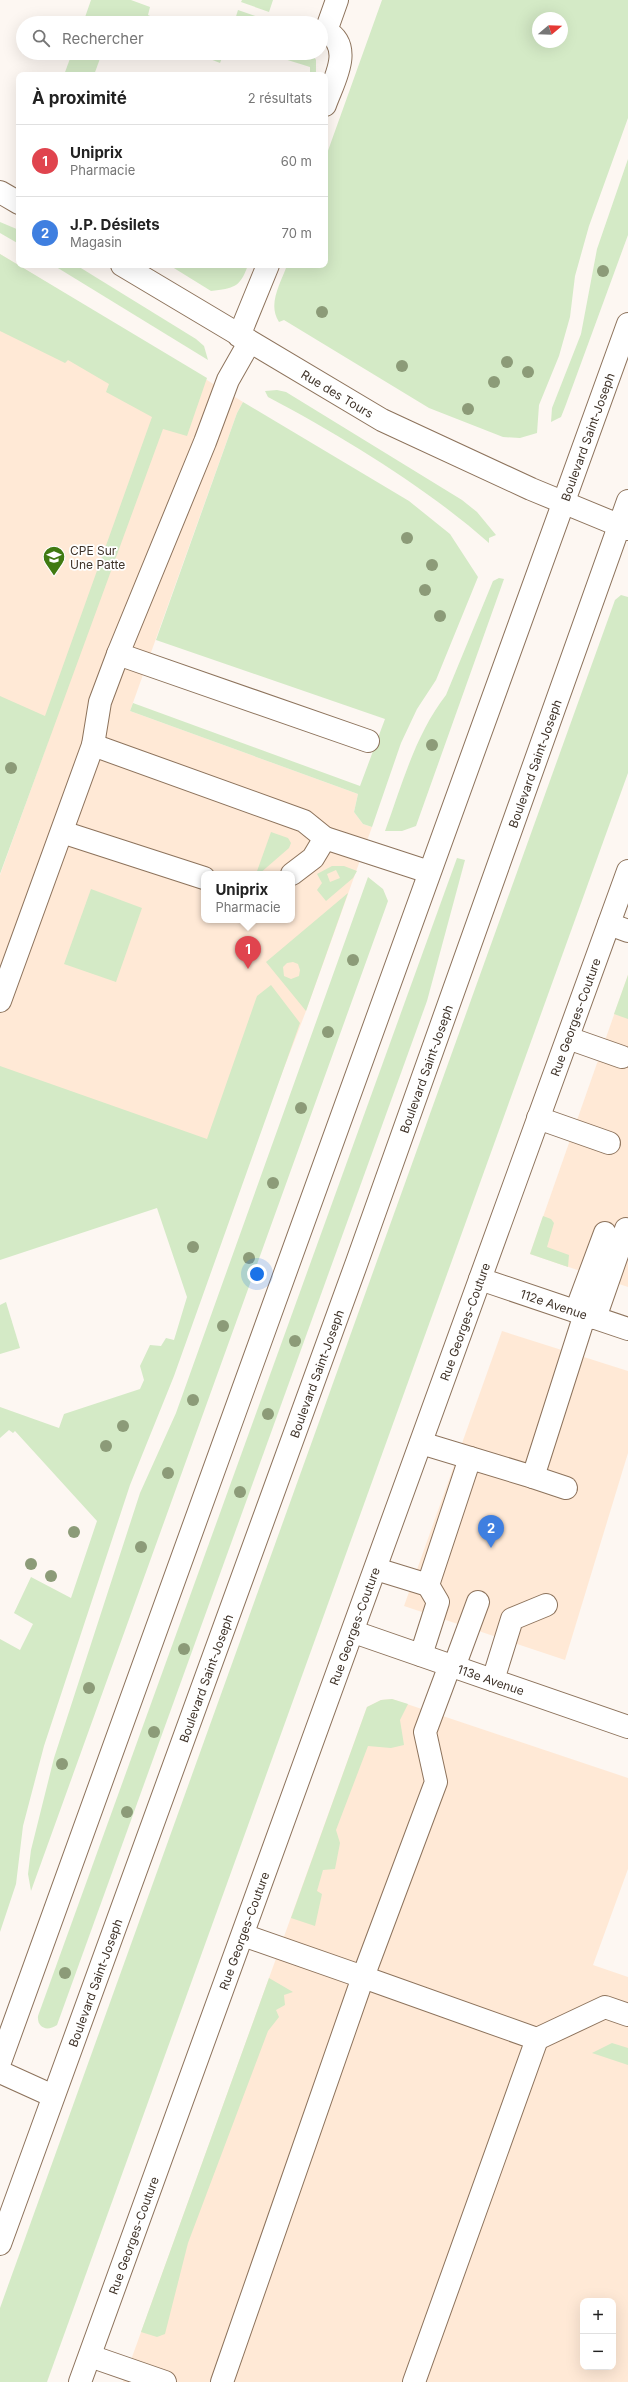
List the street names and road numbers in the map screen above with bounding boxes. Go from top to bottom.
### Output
street label: Rue des Tours [299,366,376,421]
street label: Boulevard Saint-Joseph [557,371,617,503]
street label: Boulevard Saint-Joseph [505,697,564,830]
street label: Rue Georges-Couture [547,956,603,1078]
street label: Boulevard Saint-Joseph [396,1002,456,1135]
street label: Rue Georges-Couture [436,1261,493,1383]
street label: 112e Avenue [518,1286,589,1322]
street label: Boulevard Saint-Joseph [286,1308,347,1440]
street label: Rue Georges-Couture [326,1565,382,1687]
street label: Boulevard Saint-Joseph [176,1612,236,1744]
street label: 113e Avenue [456,1661,526,1698]
street label: Rue Georges-Couture [215,1870,272,1992]
street label: Boulevard Saint-Joseph [65,1917,125,2049]
street label: Rue Georges-Couture [105,2174,161,2296]

